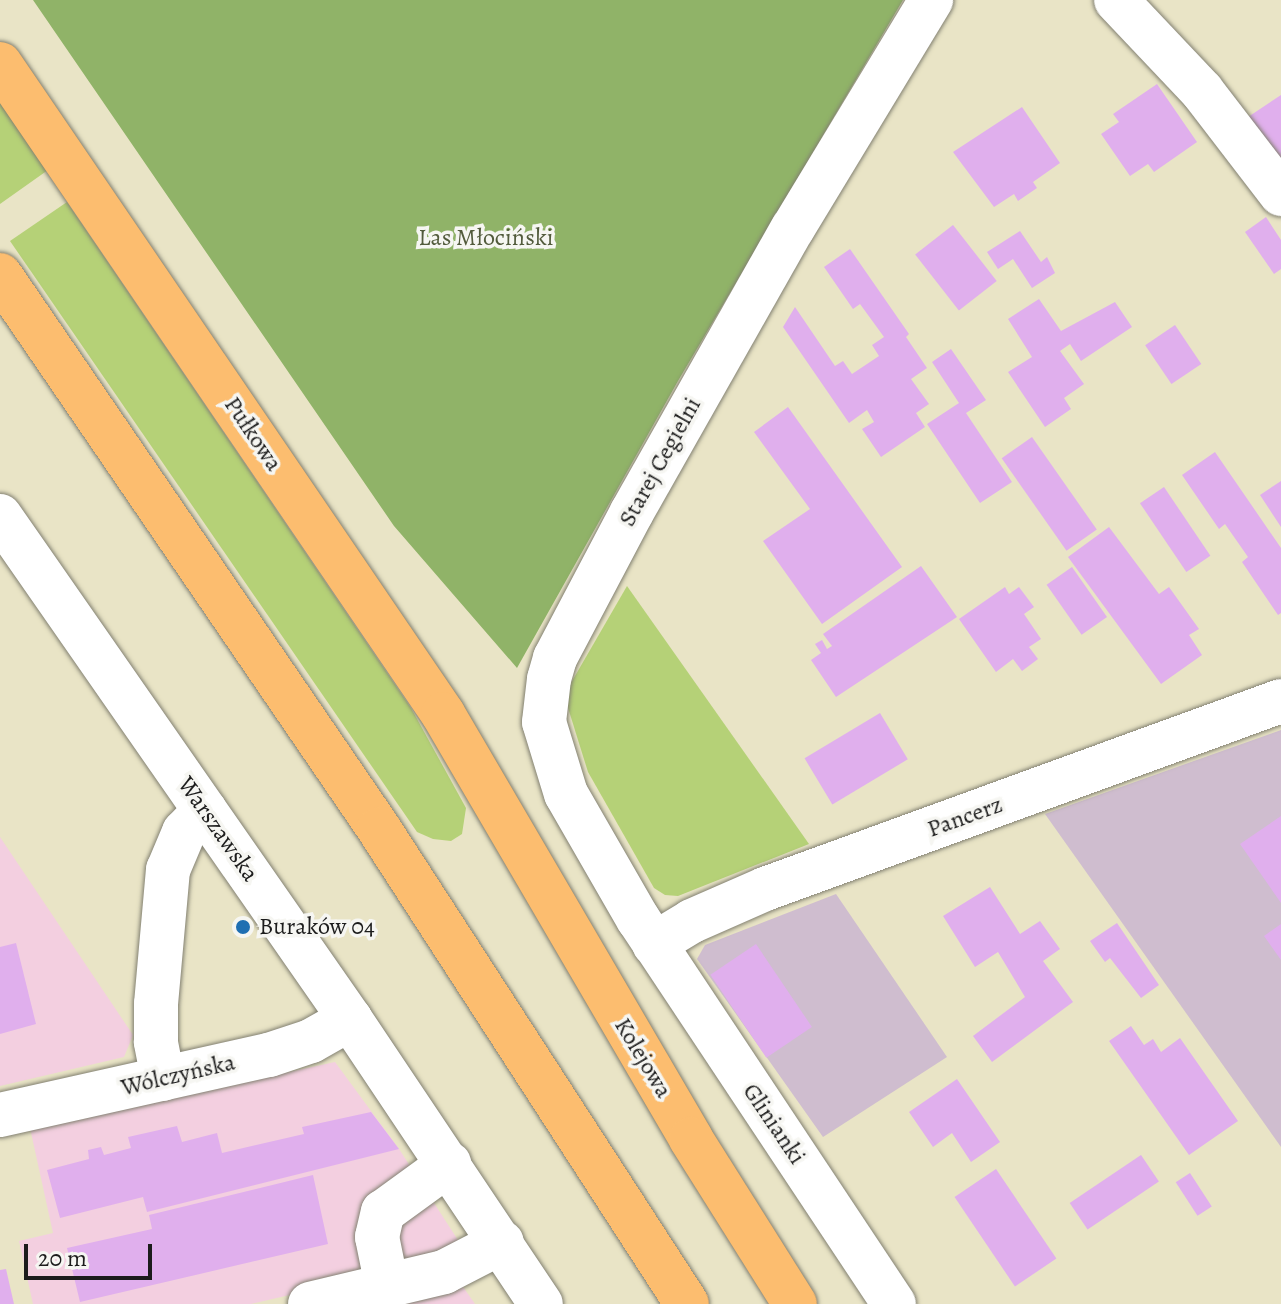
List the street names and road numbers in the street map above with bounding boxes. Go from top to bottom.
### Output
street label: Pułkowa [218,391,288,477]
street label: Starej Cegielni [613,393,707,531]
street label: Warszawska [171,771,265,887]
street label: Pancerz [923,790,1007,844]
street label: Kolejowa [608,1013,678,1103]
street label: Wólczyńska [118,1048,238,1102]
street label: Glinianki [737,1078,811,1170]

